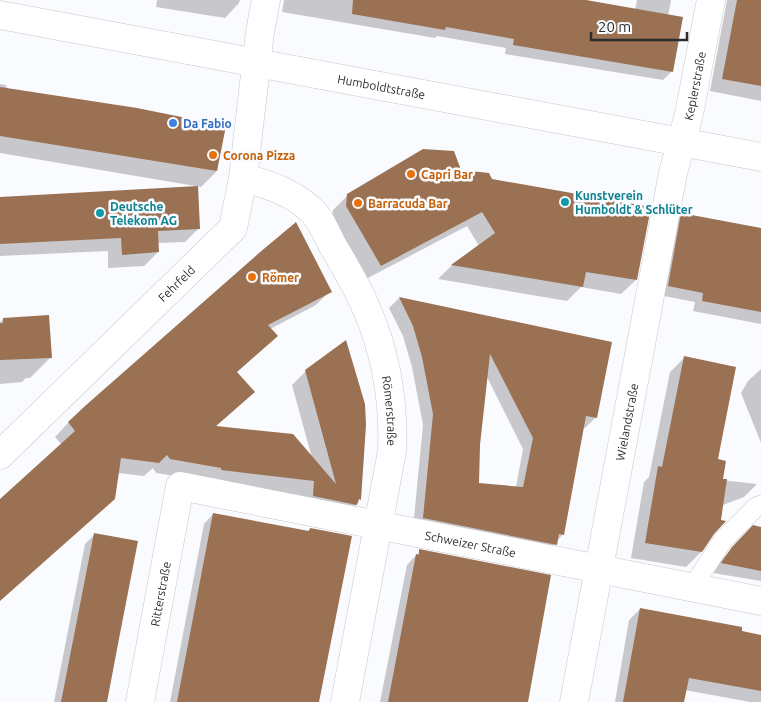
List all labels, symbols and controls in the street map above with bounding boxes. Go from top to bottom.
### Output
scale bar [591,10,687,42]
text: 20 m [598,18,631,35]
street label: Keplerstraße [681,50,707,122]
street label: Humboldtstraße [336,72,426,101]
marker: Da Fabio [167,117,179,129]
place label: Da Fabio [183,117,232,130]
marker: Corona Pizza [207,149,219,161]
place label: Corona Pizza [223,149,295,162]
marker: Capri Bar [405,168,417,180]
place label: Capri Bar [421,168,473,181]
place label: Kunstverein Humboldt & Schlüter [575,189,693,216]
marker: Kunstverein Humboldt & Schlüter [559,196,571,208]
marker: Barracuda Bar [352,197,364,209]
place label: Barracuda Bar [368,197,448,210]
place label: Deutsche Telekom AG [110,200,177,227]
marker: Deutsche Telekom AG [94,207,106,219]
street label: Fehrfeld [155,263,197,304]
marker: Römer [246,271,258,283]
place label: Römer [262,271,299,284]
street label: Römerstraße [380,375,399,446]
street label: Wielandstraße [613,382,640,462]
street label: Schweizer Straße [424,528,517,559]
street label: Ritterstraße [148,560,172,627]

